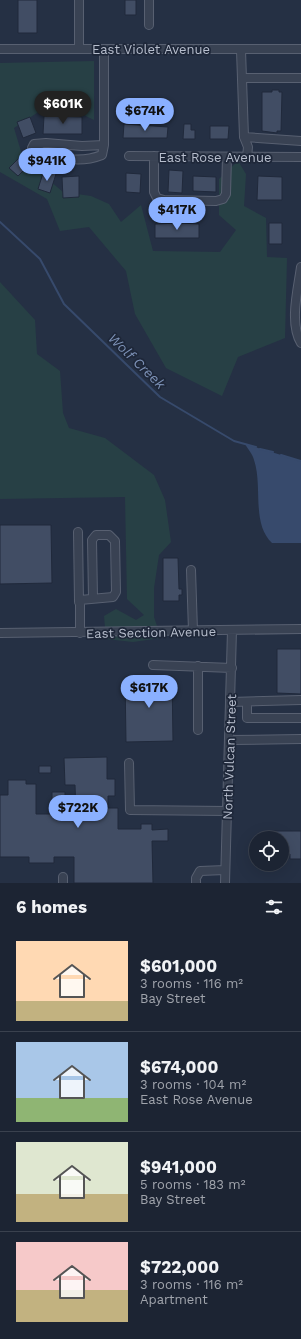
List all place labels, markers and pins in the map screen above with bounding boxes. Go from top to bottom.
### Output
pin: $601K [35,91,91,125]
pin: $674K [117,98,173,132]
pin: $941K [19,148,75,182]
pin: $417K [149,197,205,231]
pin: $617K [121,675,177,709]
pin: $722K [50,795,106,829]

